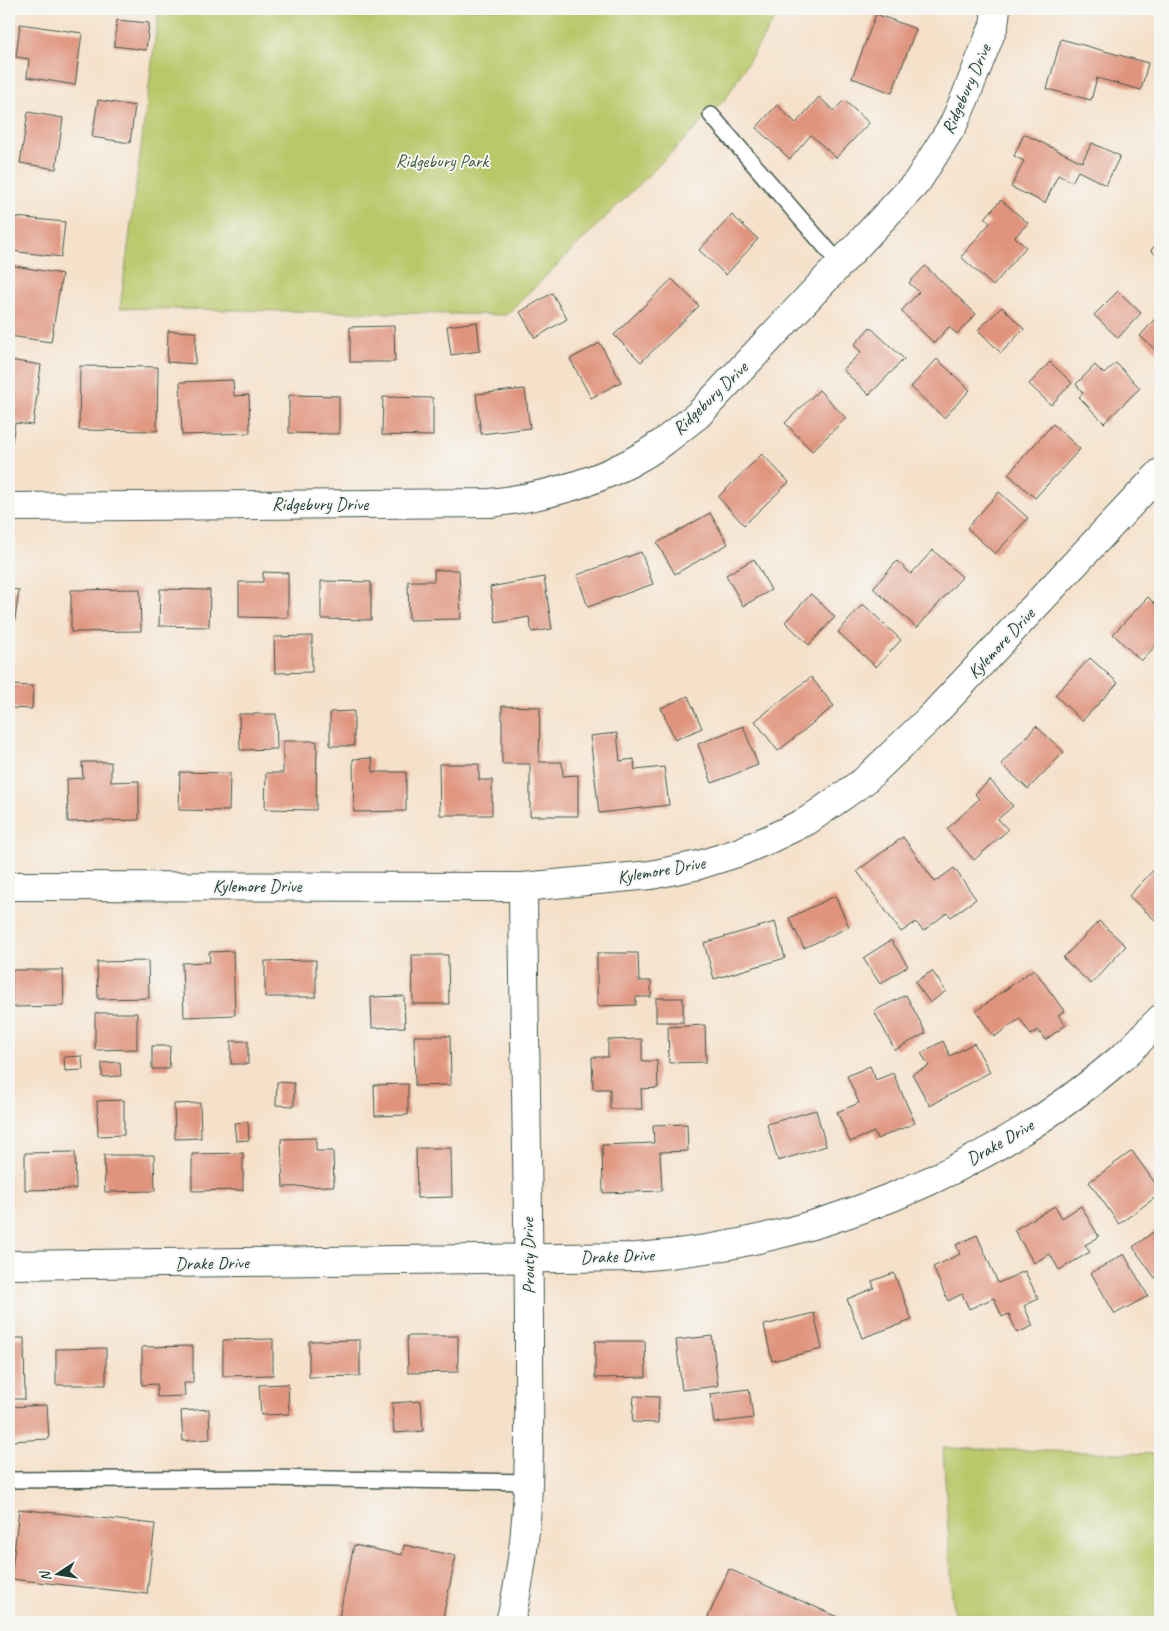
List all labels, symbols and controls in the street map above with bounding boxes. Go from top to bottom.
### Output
street label: Ridgebury Drive [936,40,996,137]
park label: Ridgebury Park [396,150,490,172]
street label: Ridgebury Drive [668,356,753,439]
street label: Ridgebury Drive [272,493,369,515]
street label: Kylemore Drive [963,602,1040,683]
street label: Kylemore Drive [615,851,708,889]
street label: Kylemore Drive [213,875,302,897]
street label: Drake Drive [963,1113,1038,1170]
street label: Prouty Drive [516,1216,540,1294]
street label: Drake Drive [580,1244,655,1268]
street label: Drake Drive [175,1251,250,1275]
north arrow [32,1548,82,1598]
text: N [36,1568,55,1583]

